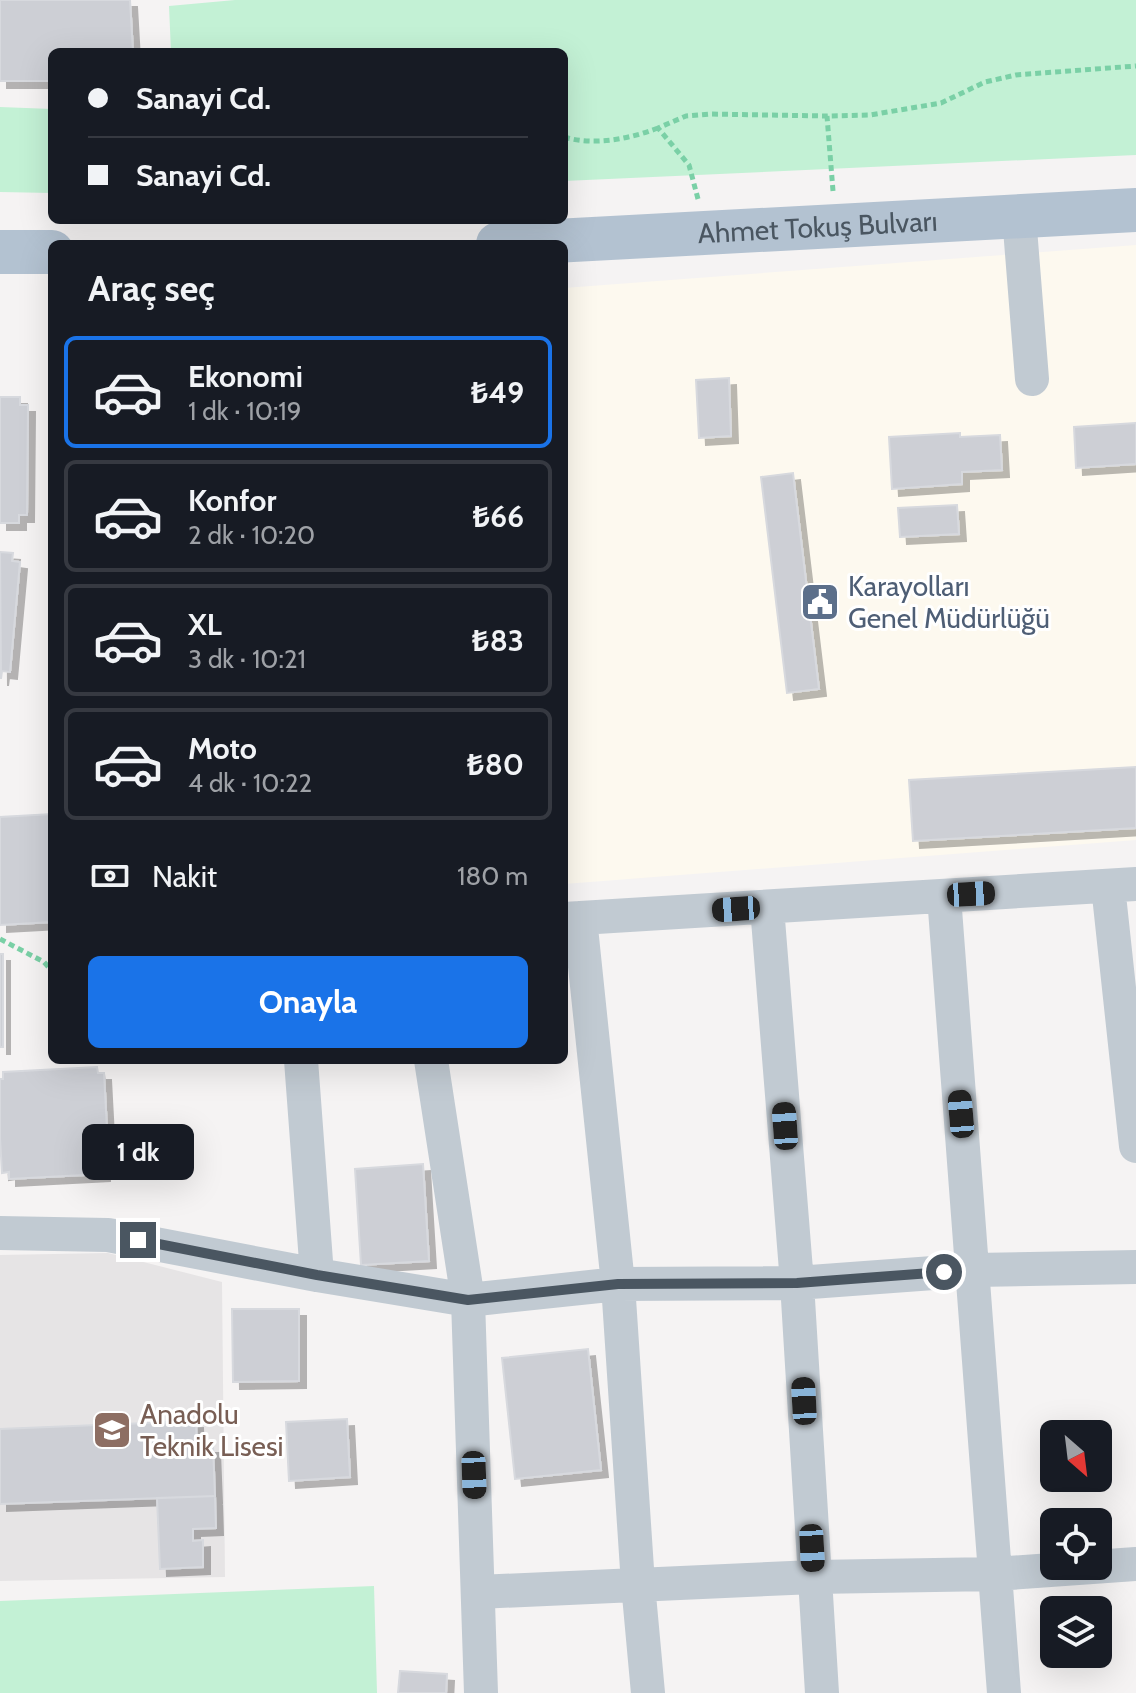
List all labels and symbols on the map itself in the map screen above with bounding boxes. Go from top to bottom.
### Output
street label: Ahmet Tokuş Bulvarı [697,204,938,250]
place label: Karayolları Genel Müdürlüğü [848,569,1050,635]
public building icon: Karayolları Genel Müdürlüğü [799,581,841,623]
car [946,881,996,907]
car [711,895,761,923]
car [947,1089,975,1139]
car [771,1101,799,1151]
callout: 1 dk [82,1124,194,1180]
route end [120,1222,156,1258]
route start [926,1254,962,1290]
car [791,1376,817,1426]
place label: Anadolu Teknik Lisesi [140,1397,283,1463]
school or university icon: Anadolu Teknik Lisesi [91,1409,133,1451]
north arrow [1040,1420,1112,1492]
car [461,1451,487,1499]
car [799,1523,825,1573]

